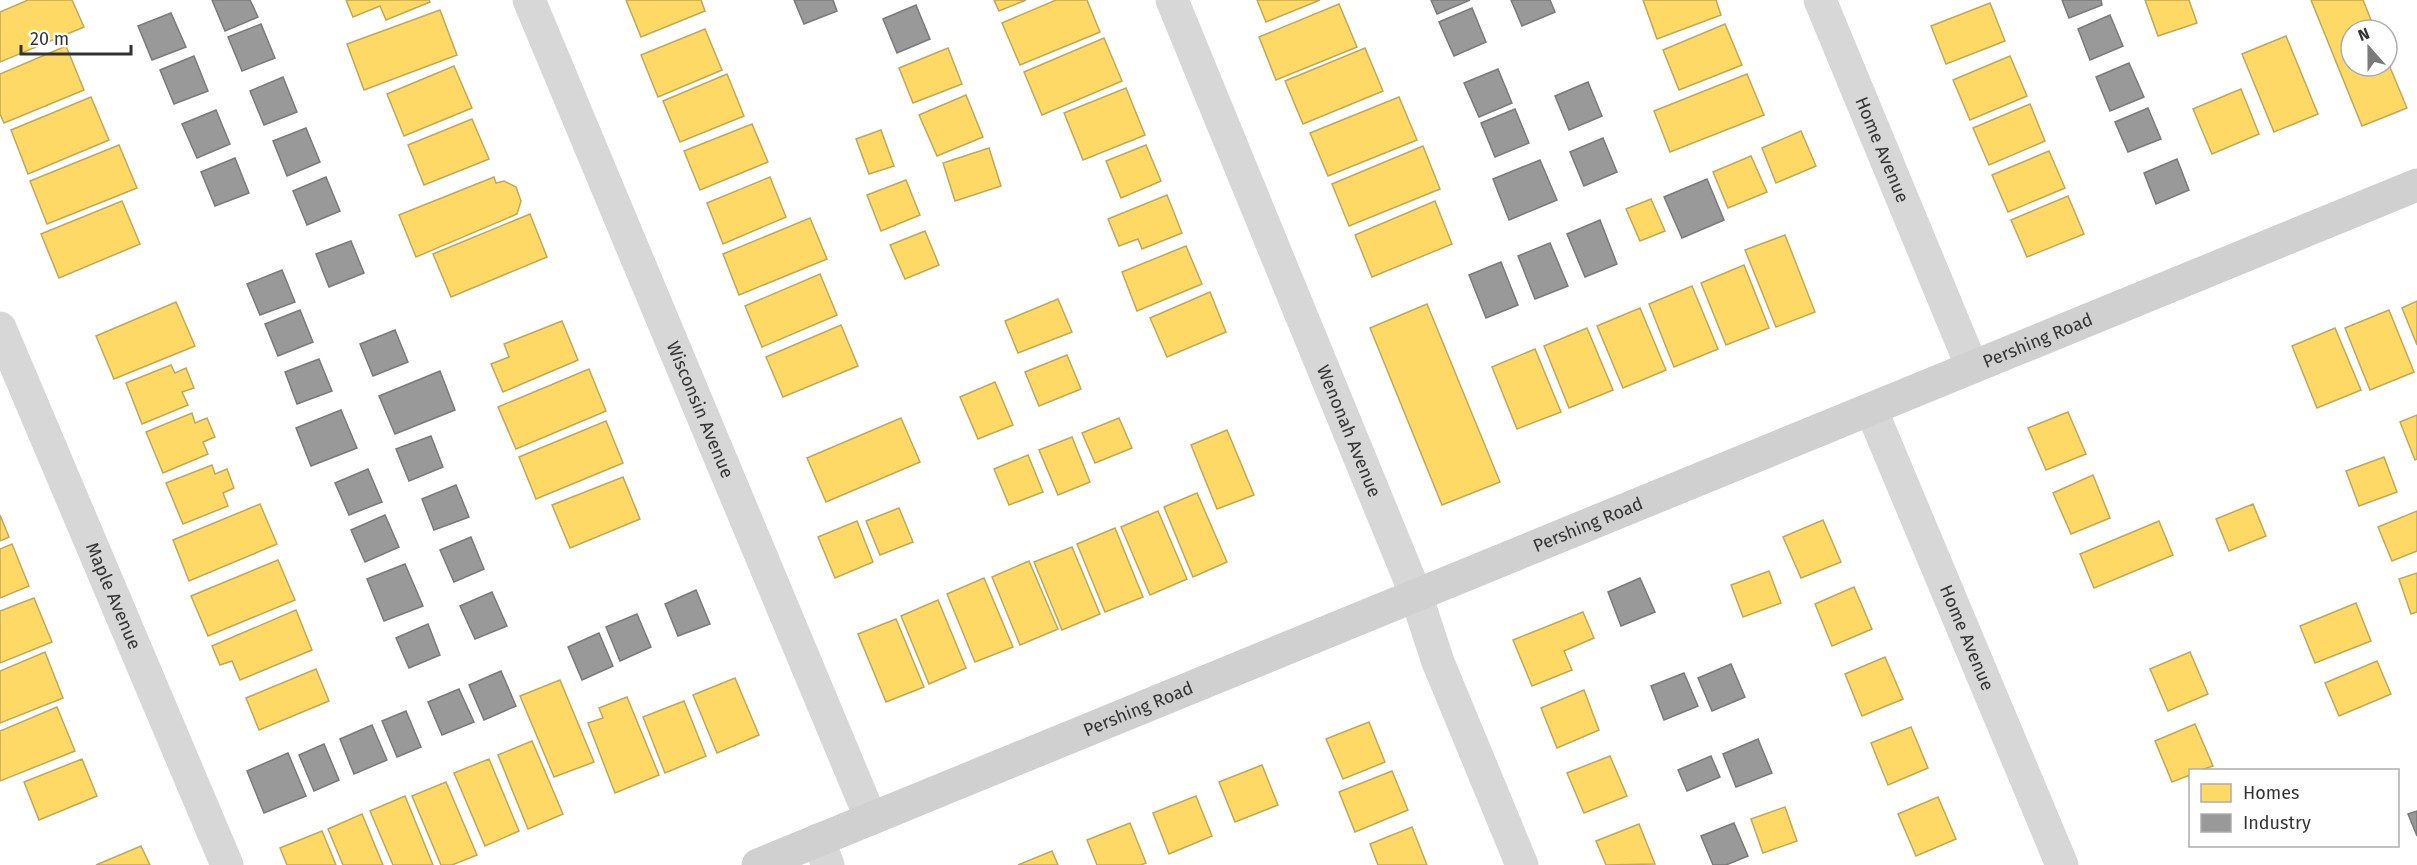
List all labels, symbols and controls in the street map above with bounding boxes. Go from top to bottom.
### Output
scale bar [21,18,130,56]
north arrow [2339,18,2399,78]
text: N [2355,24,2372,45]
text: 20 m [30,28,69,50]
street label: Home Avenue [1850,93,1914,206]
street label: Pershing Road [1980,308,2096,373]
street label: Wisconsin Avenue [662,338,738,481]
street label: Wenonah Avenue [1312,362,1386,501]
street label: Pershing Road [1530,492,1646,557]
street label: Maple Avenue [81,539,146,653]
street label: Home Avenue [1935,582,1999,694]
street label: Pershing Road [1080,677,1196,741]
legend [2189,769,2399,847]
text: Homes [2243,782,2299,804]
text: Industry [2243,812,2311,834]

